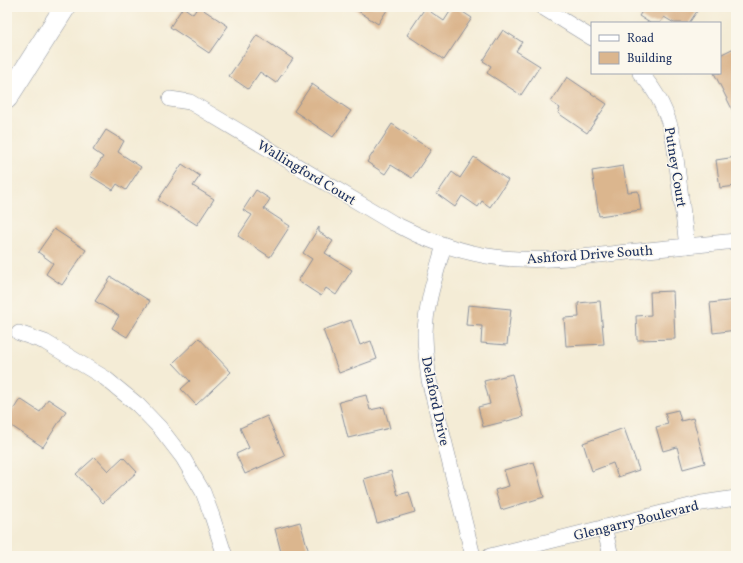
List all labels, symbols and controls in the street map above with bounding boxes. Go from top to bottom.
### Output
legend [591,22,721,74]
text: Road [627,31,654,47]
text: Building [627,51,672,67]
street label: Putney Court [659,126,690,209]
street label: Wallingford Court [253,136,359,210]
street label: Ashford Drive South [526,242,654,269]
street label: Delaford Drive [416,355,453,448]
street label: Glengarry Boulevard [572,497,701,546]

